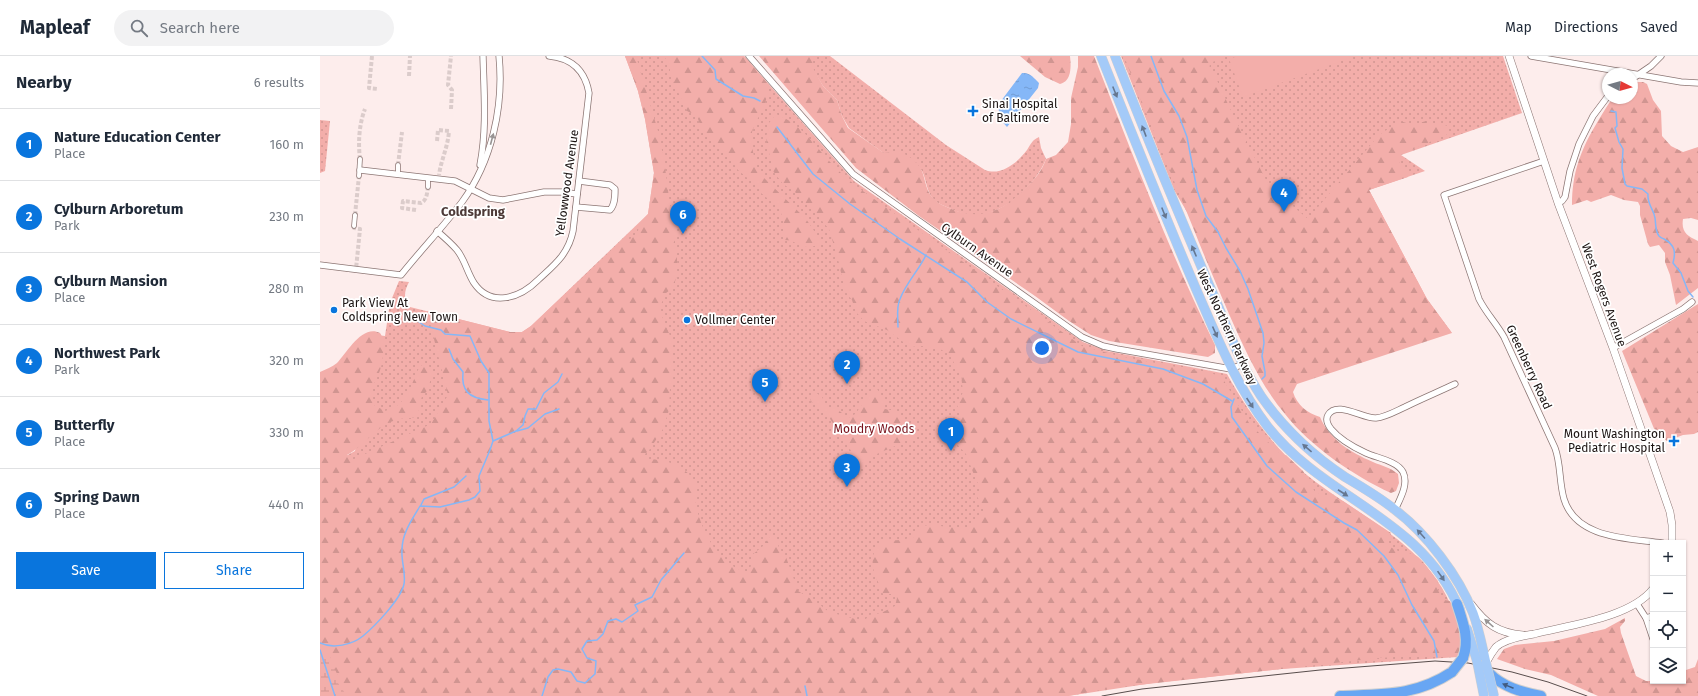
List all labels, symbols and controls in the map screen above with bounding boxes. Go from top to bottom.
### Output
search box [114,10,394,46]
text: Mapleaf [20,16,90,39]
icon: search [128,17,150,39]
text: Search here [160,19,240,37]
text: Map [1505,19,1532,36]
text: Directions [1554,19,1618,36]
text: Saved [1640,19,1678,36]
north arrow [1602,68,1638,104]
text: Nearby [16,72,71,93]
text: 6 results [254,75,304,90]
one-way arrow [1113,87,1119,99]
place label: Sinai Hospital of Baltimore [982,97,1058,125]
marker: Sinai Hospital of Baltimore [967,105,979,117]
one-way arrow [1141,124,1147,136]
text: Nature Education Center [54,128,220,146]
street label: Yellowwood Avenue [553,129,581,237]
one-way arrow [489,133,495,145]
text: 1 [26,137,32,152]
text: 160 m [270,137,304,152]
text: Place [54,146,85,161]
pin: 4 [1271,179,1297,212]
text: Cylburn Arboretum [54,200,183,218]
pin: 6 [670,201,696,234]
district label: Coldspring [441,204,506,219]
one-way arrow [1161,208,1167,220]
text: 2 [26,209,32,224]
text: 230 m [269,209,304,224]
text: Park [54,218,80,233]
street label: Cylburn Avenue [938,220,1016,280]
street label: West Rogers Avenue [1579,241,1629,349]
one-way arrow [1191,245,1197,256]
street label: West Northern Parkway [1194,267,1260,387]
text: Cylburn Mansion [54,272,167,290]
text: 3 [26,281,32,296]
text: 280 m [269,281,304,296]
text: Place [54,290,85,305]
place label: Park View At Coldspring New Town [342,296,458,324]
marker: Park View At Coldspring New Town [329,305,339,315]
place label: Vollmer Center [695,313,776,327]
marker: Vollmer Center [682,315,692,325]
street label: Greenberry Road [1503,323,1555,411]
one-way arrow [1213,327,1219,339]
your location [1032,338,1052,358]
text: Northwest Park [54,344,160,362]
pin: 2 [834,351,860,384]
text: 4 [25,353,33,368]
text: 320 m [269,353,304,368]
text: Park [54,362,80,377]
pin: 5 [752,369,778,402]
one-way arrow [1247,397,1254,408]
text: Butterfly [54,416,115,434]
pin: 1 [938,418,964,451]
park label: Moudry Woods [834,422,915,436]
text: 5 [26,425,32,440]
text: 330 m [269,425,304,440]
place label: Mount Washington Pediatric Hospital [1564,427,1665,455]
text: Place [54,434,85,449]
marker: Mount Washington Pediatric Hospital [1668,435,1680,447]
one-way arrow [1301,443,1312,452]
pin: 3 [834,454,860,487]
text: Spring Dawn [54,488,140,506]
one-way arrow [1337,489,1349,496]
text: 6 [25,497,33,512]
text: 440 m [268,497,304,512]
text: Place [54,506,85,521]
one-way arrow [1417,529,1426,540]
map controls [1650,540,1686,684]
button: + [1650,540,1686,576]
button: Save [16,552,156,589]
button: Share [164,552,304,589]
one-way arrow [1437,571,1445,581]
button: − [1650,576,1686,612]
button: locate [1650,612,1686,648]
one-way arrow [1484,619,1495,628]
button: layers [1650,648,1686,684]
one-way arrow [1501,683,1513,689]

